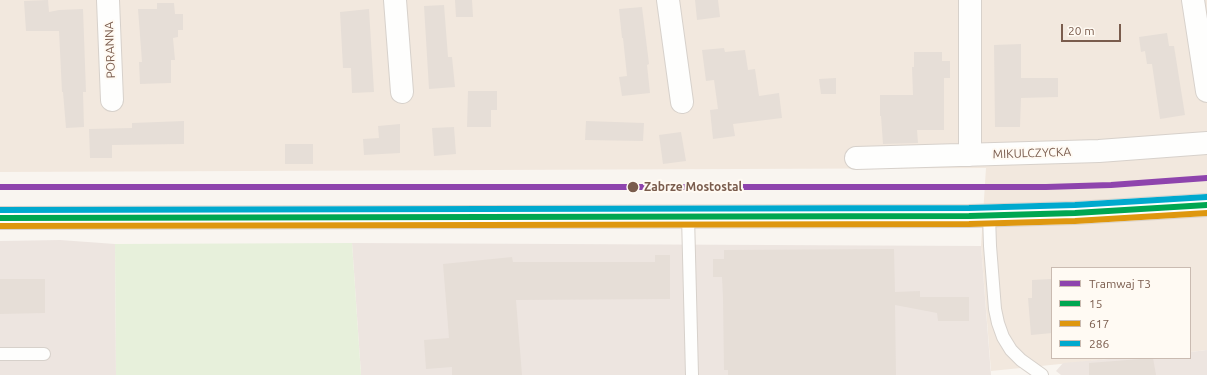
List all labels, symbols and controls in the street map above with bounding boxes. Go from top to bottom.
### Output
scale bar [1063,16,1123,42]
street label: PORANNA [102,21,118,79]
text: 20 m [1068,24,1095,37]
street label: MIKULCZYCKA [992,144,1072,162]
marker: Zabrze Mostostal [626,180,640,194]
place label: Zabrze Mostostal [644,180,742,194]
legend [1051,267,1191,359]
text: Tramwaj T3 [1089,277,1151,290]
text: 15 [1089,297,1103,310]
text: 617 [1089,317,1109,330]
text: 286 [1089,337,1109,350]

